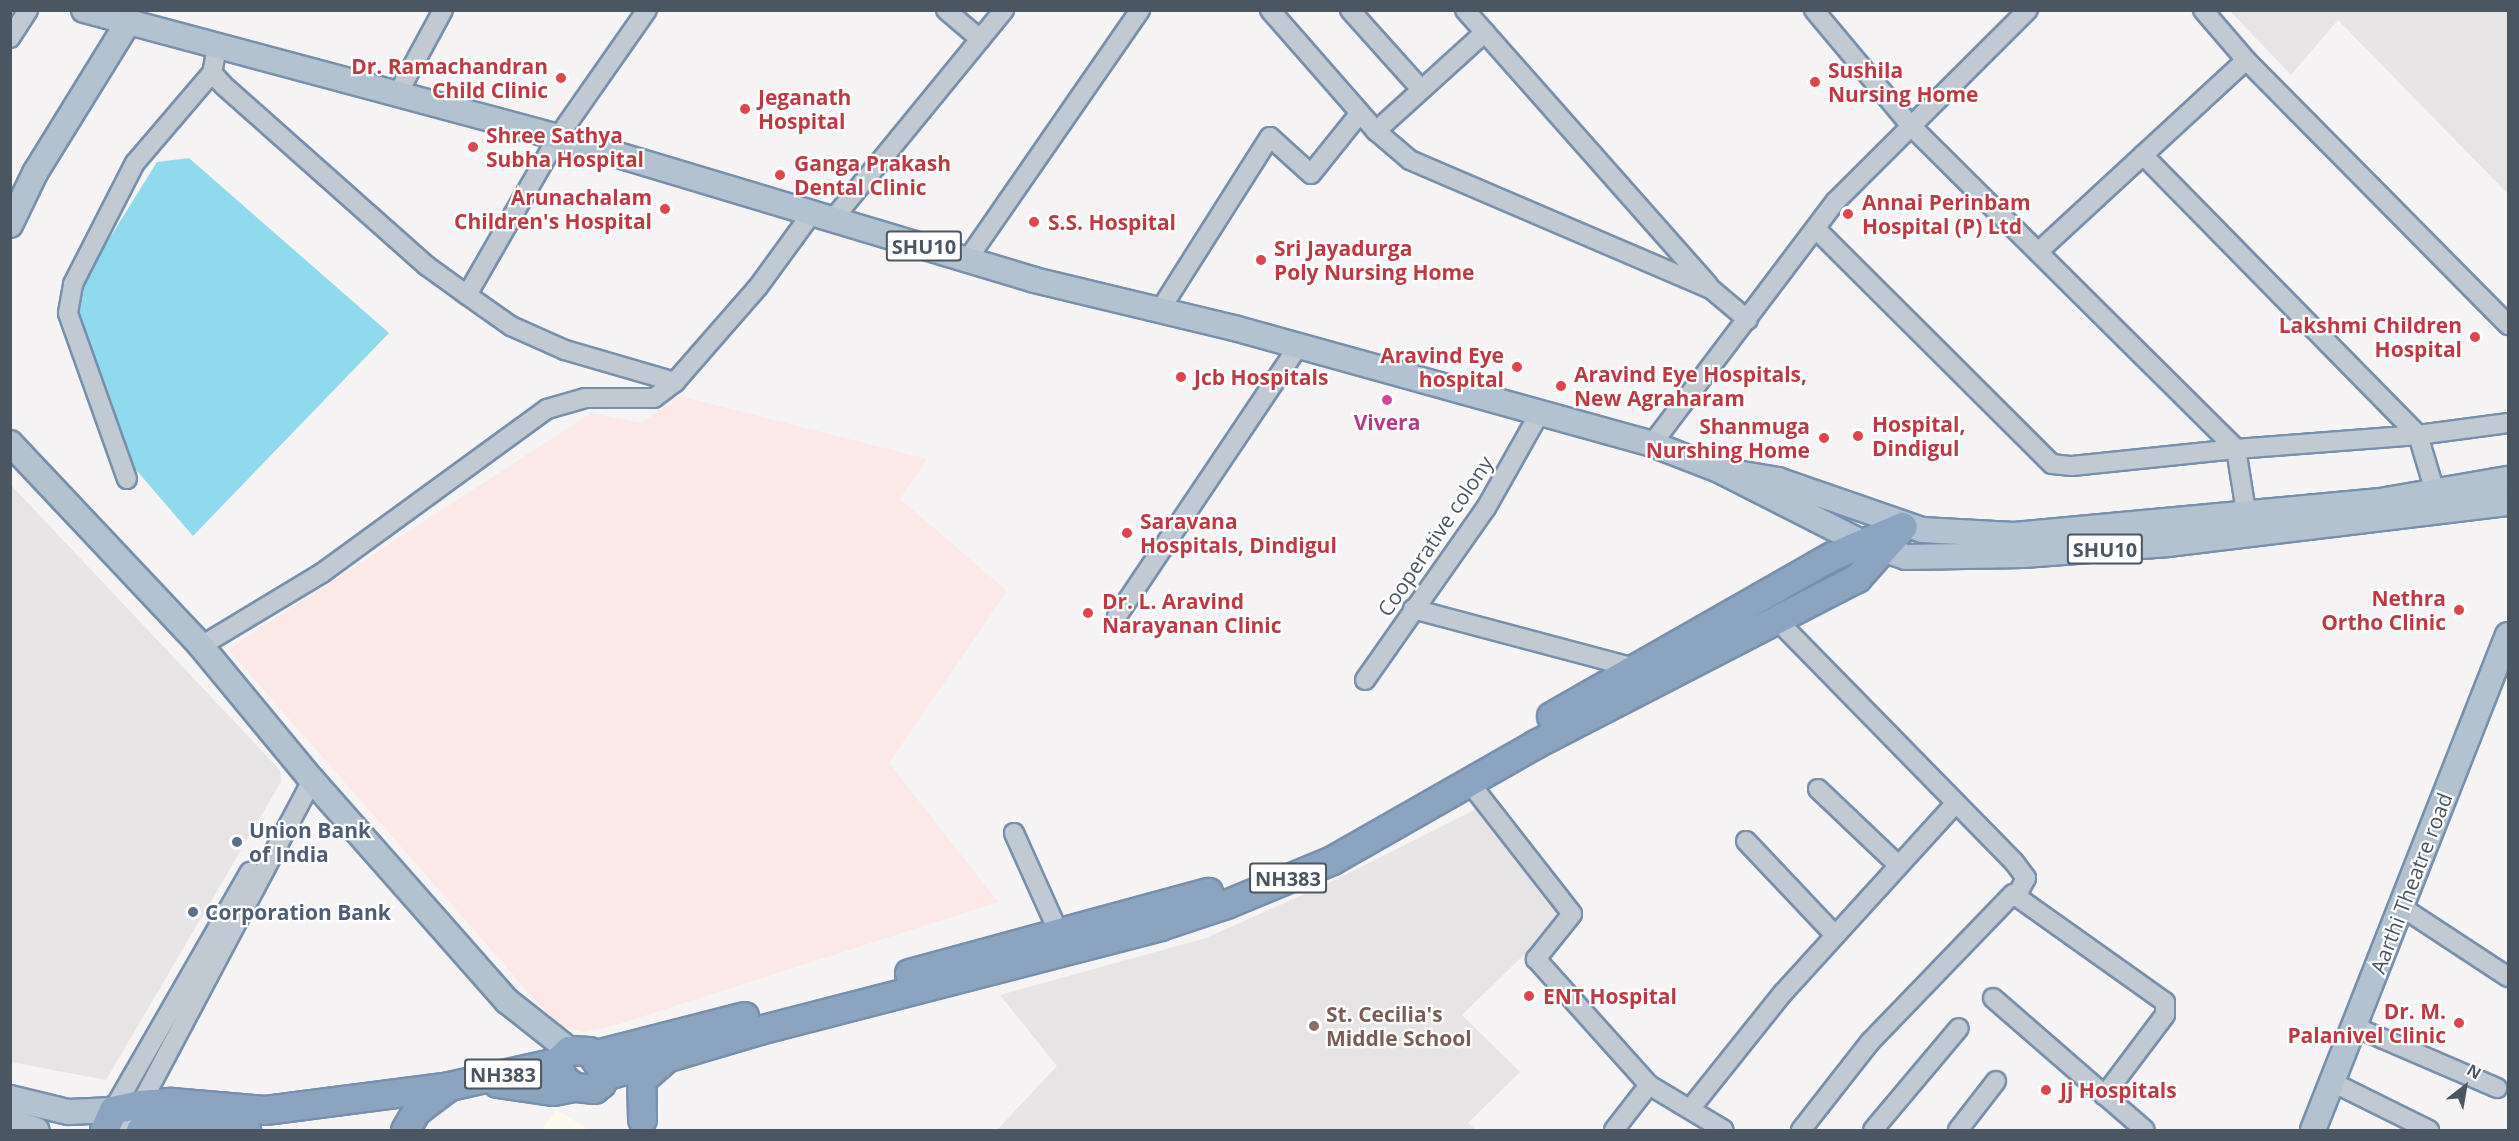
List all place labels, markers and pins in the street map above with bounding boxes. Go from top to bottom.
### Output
place label: Dr. Ramachandran Child Clinic [351,53,548,103]
place label: Sushila Nursing Home [1828,57,1978,107]
marker: Dr. Ramachandran Child Clinic [552,69,570,87]
marker: Sushila Nursing Home [1806,73,1824,91]
place label: Jeganath Hospital [758,84,851,134]
marker: Jeganath Hospital [736,100,754,118]
place label: Shree Sathya Subha Hospital [486,122,644,172]
marker: Shree Sathya Subha Hospital [464,138,482,156]
place label: Ganga Prakash Dental Clinic [794,150,951,200]
marker: Ganga Prakash Dental Clinic [771,166,789,184]
place label: Arunachalam Children's Hospital [454,184,652,234]
place label: Annai Perinbam Hospital (P) Ltd [1862,189,2031,239]
marker: Arunachalam Children's Hospital [656,200,674,218]
marker: Annai Perinbam Hospital (P) Ltd [1839,205,1857,223]
place label: S.S. Hospital [1048,209,1176,235]
marker: S.S. Hospital [1025,213,1043,231]
place label: Sri Jayadurga Poly Nursing Home [1274,235,1474,285]
marker: Sri Jayadurga Poly Nursing Home [1252,251,1270,269]
place label: Lakshmi Children Hospital [2279,312,2462,362]
marker: Lakshmi Children Hospital [2466,328,2484,346]
place label: Aravind Eye hospital [1380,342,1504,392]
marker: Aravind Eye hospital [1508,358,1526,376]
place label: Aravind Eye Hospitals, New Agraharam [1574,361,1807,411]
place label: Jcb Hospitals [1194,364,1328,390]
marker: Jcb Hospitals [1172,368,1190,386]
marker: Aravind Eye Hospitals, New Agraharam [1552,377,1570,395]
marker: Vivera [1380,393,1394,407]
place label: Vivera [1354,409,1420,435]
place label: Hospital, Dindigul [1872,411,1965,461]
place label: Shanmuga Nurshing Home [1646,413,1810,463]
marker: Hospital, Dindigul [1849,427,1867,445]
marker: Shanmuga Nurshing Home [1815,429,1833,447]
place label: Saravana Hospitals, Dindigul [1140,508,1337,558]
marker: Saravana Hospitals, Dindigul [1118,524,1136,542]
place label: Nethra Ortho Clinic [2321,585,2446,635]
place label: Dr. L. Aravind Narayanan Clinic [1102,588,1282,638]
marker: Nethra Ortho Clinic [2450,601,2468,619]
marker: Dr. L. Aravind Narayanan Clinic [1079,604,1097,622]
place label: Union Bank of India [249,817,371,867]
marker: Union Bank of India [230,835,244,849]
place label: Corporation Bank [205,899,391,925]
marker: Corporation Bank [186,905,200,919]
place label: ENT Hospital [1543,983,1677,1009]
marker: ENT Hospital [1520,987,1538,1005]
place label: Dr. M. Palanivel Clinic [2287,998,2446,1048]
place label: St. Cecilia's Middle School [1326,1001,1472,1051]
marker: Dr. M. Palanivel Clinic [2450,1014,2468,1032]
marker: St. Cecilia's Middle School [1307,1019,1321,1033]
place label: Jj Hospitals [2060,1077,2177,1103]
marker: Jj Hospitals [2037,1081,2055,1099]

